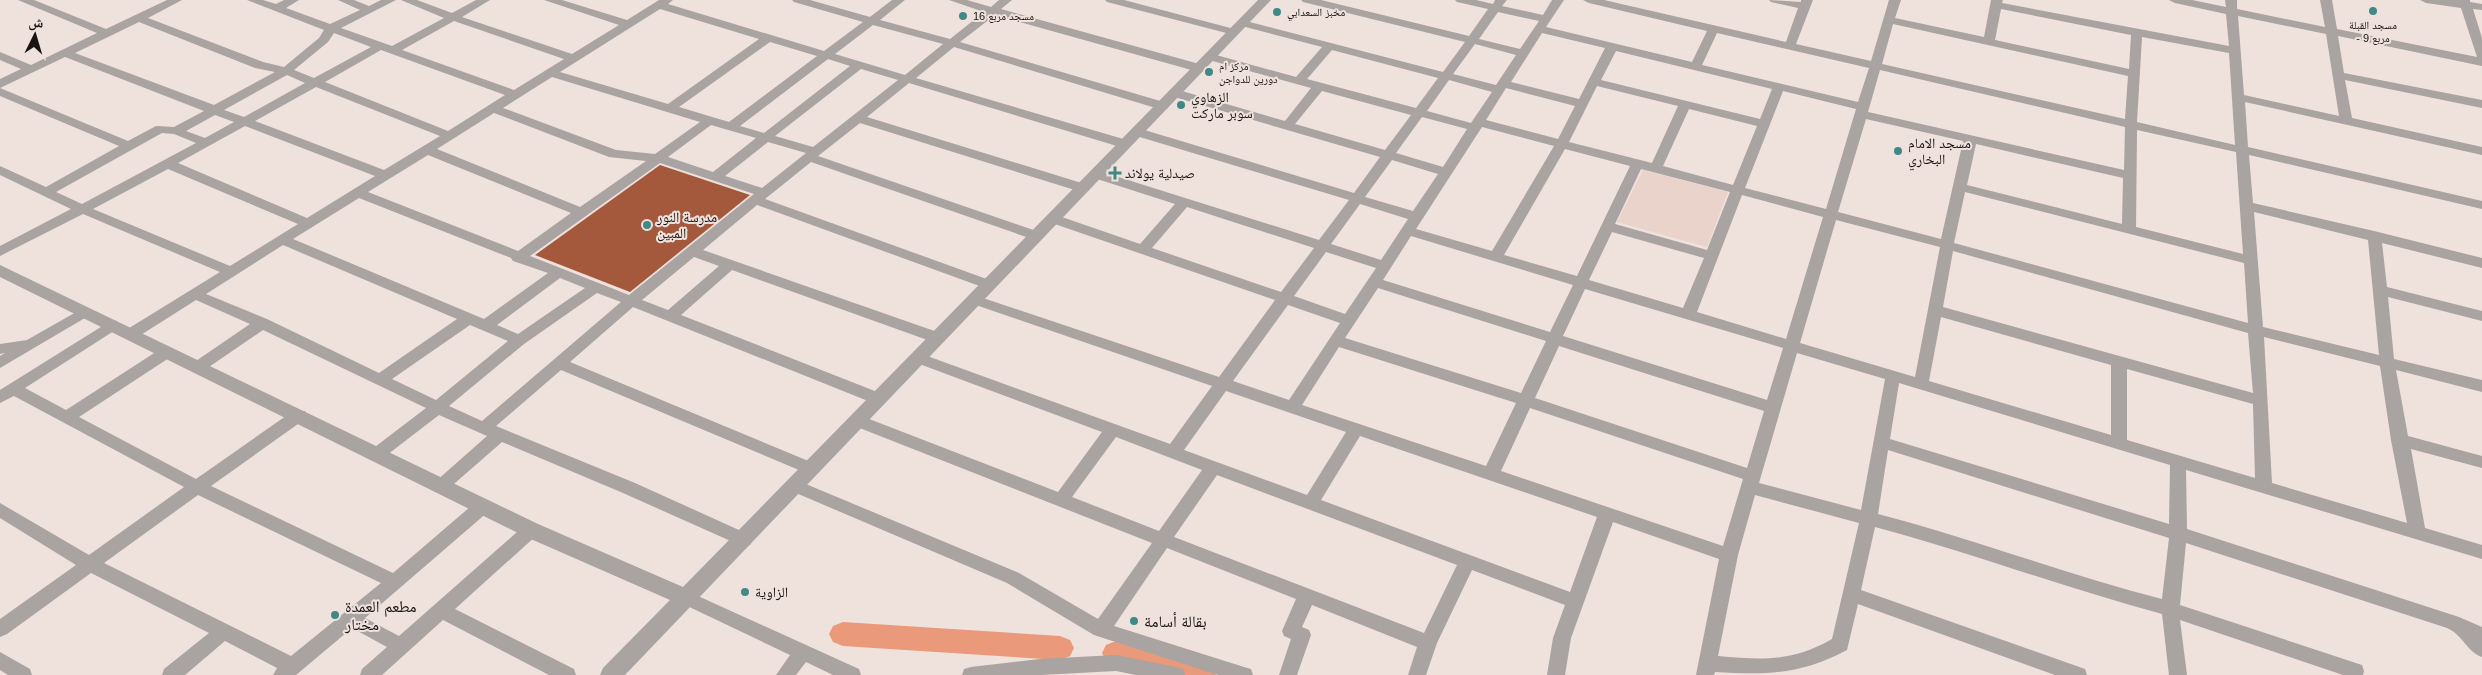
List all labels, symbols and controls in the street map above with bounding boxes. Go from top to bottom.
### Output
marker: مسجد القبلة - مربع 9 [2367,5,2379,17]
marker: مخبز السعدابي [1271,6,1283,18]
place label: مخبز السعدابي [1287,6,1345,21]
north arrow [10,10,60,60]
marker: مسجد مربع 16 [957,10,969,22]
place label: مسجد مربع 16 [973,10,1034,23]
text: ش [28,13,44,32]
place label: مسجد القبلة - مربع 9 [2349,19,2397,45]
place label: مركز ام دورين للدواجن [1219,60,1278,86]
marker: مركز ام دورين للدواجن [1203,66,1215,78]
place label: الزهاوي سوبر ماركت [1191,89,1253,122]
marker: الزهاوي سوبر ماركت [1175,99,1187,111]
place label: مسجد الامام البخاري [1908,135,1971,171]
marker: مسجد الامام البخاري [1892,145,1904,157]
place label: صيدلية يولاند [1125,165,1195,182]
marker: صيدلية يولاند [1109,167,1121,179]
place label: مدرسة النور المبين [656,209,717,242]
marker: مدرسة النور المبين [641,219,653,231]
place label: الزاوية [755,584,788,601]
marker: الزاوية [739,586,751,598]
place label: مطعم العمدة مختار [344,598,416,634]
marker: مطعم العمدة مختار [329,609,341,621]
place label: بقالة أسامة [1144,612,1207,630]
marker: بقالة أسامة [1128,615,1140,627]

